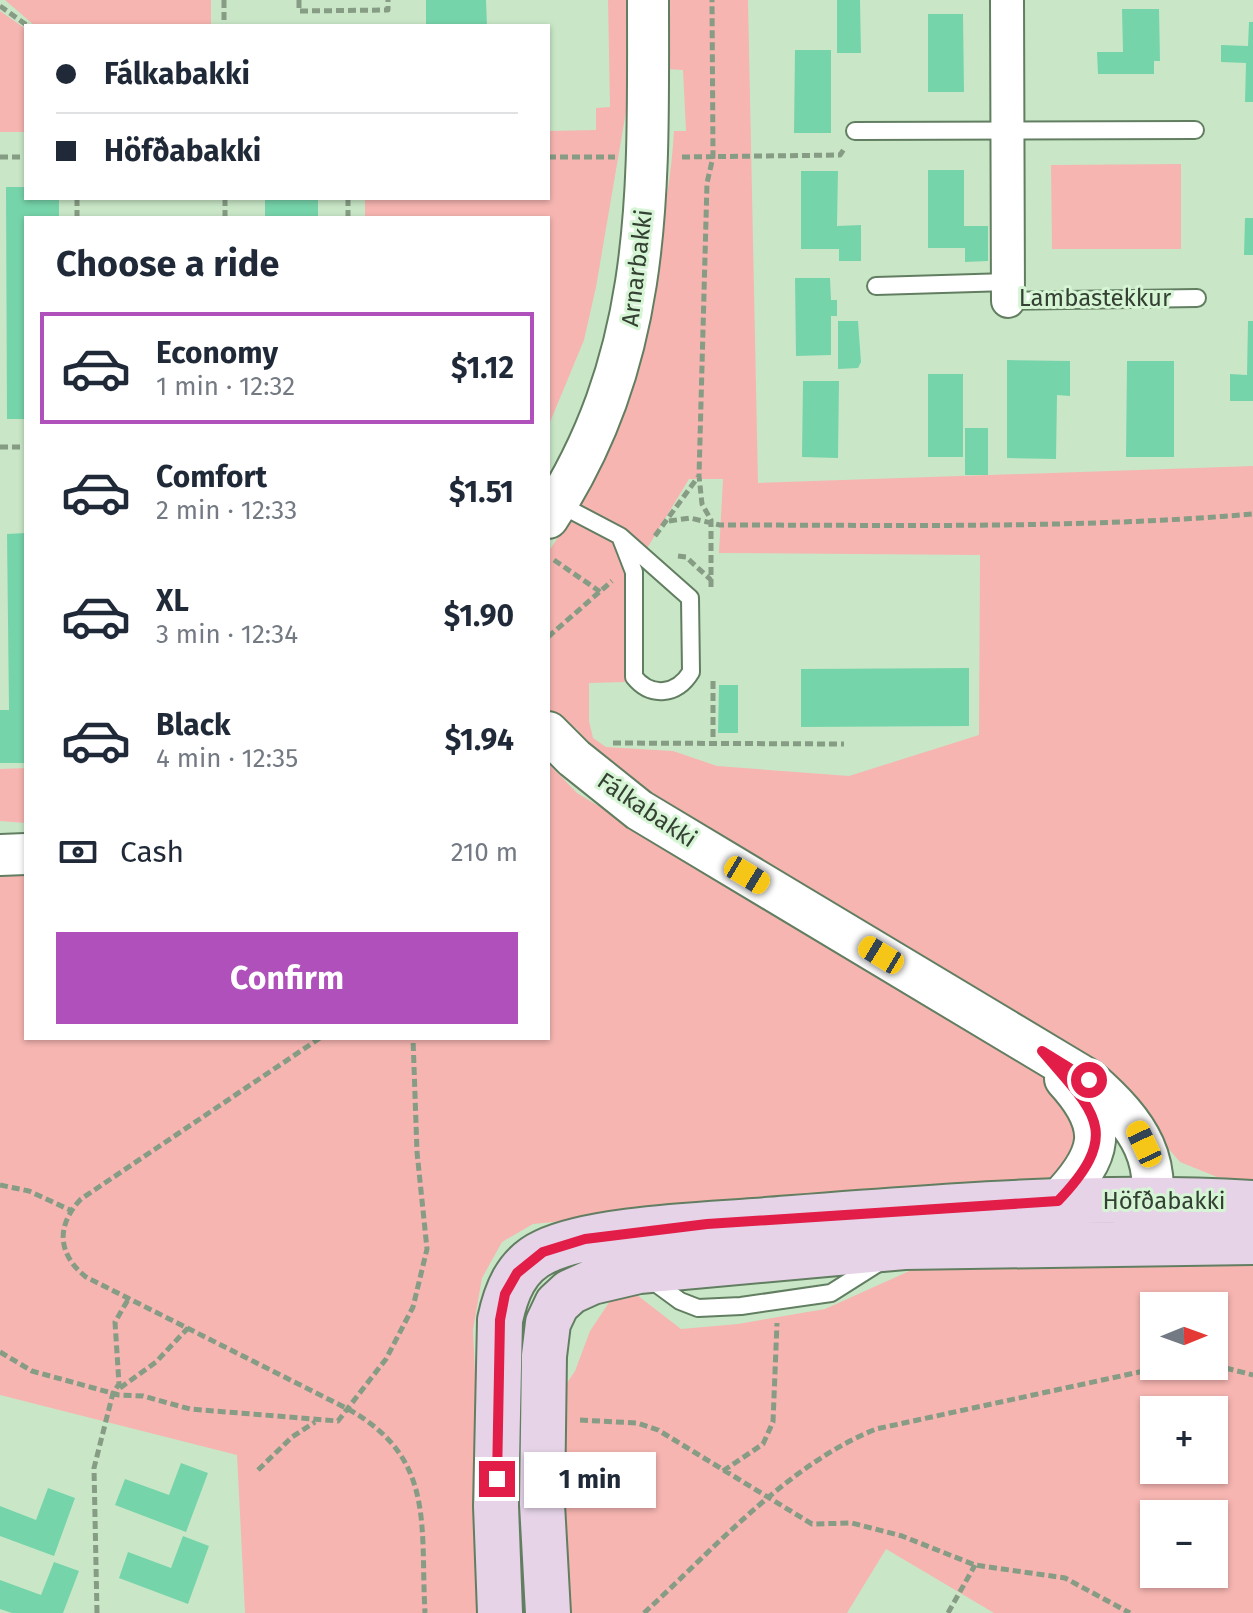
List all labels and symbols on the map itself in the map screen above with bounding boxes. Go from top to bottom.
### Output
street label: Arnarbakki [616,208,658,328]
street label: Lambastekkur [1019,284,1172,312]
street label: Fálkabakki [592,767,702,853]
car [720,852,774,898]
car [854,932,908,978]
route start [1071,1062,1107,1098]
car [1123,1117,1165,1171]
street label: Höfðabakki [1102,1187,1226,1215]
north arrow [1140,1292,1228,1380]
callout: 1 min [525,1451,657,1507]
route end [479,1461,515,1497]

